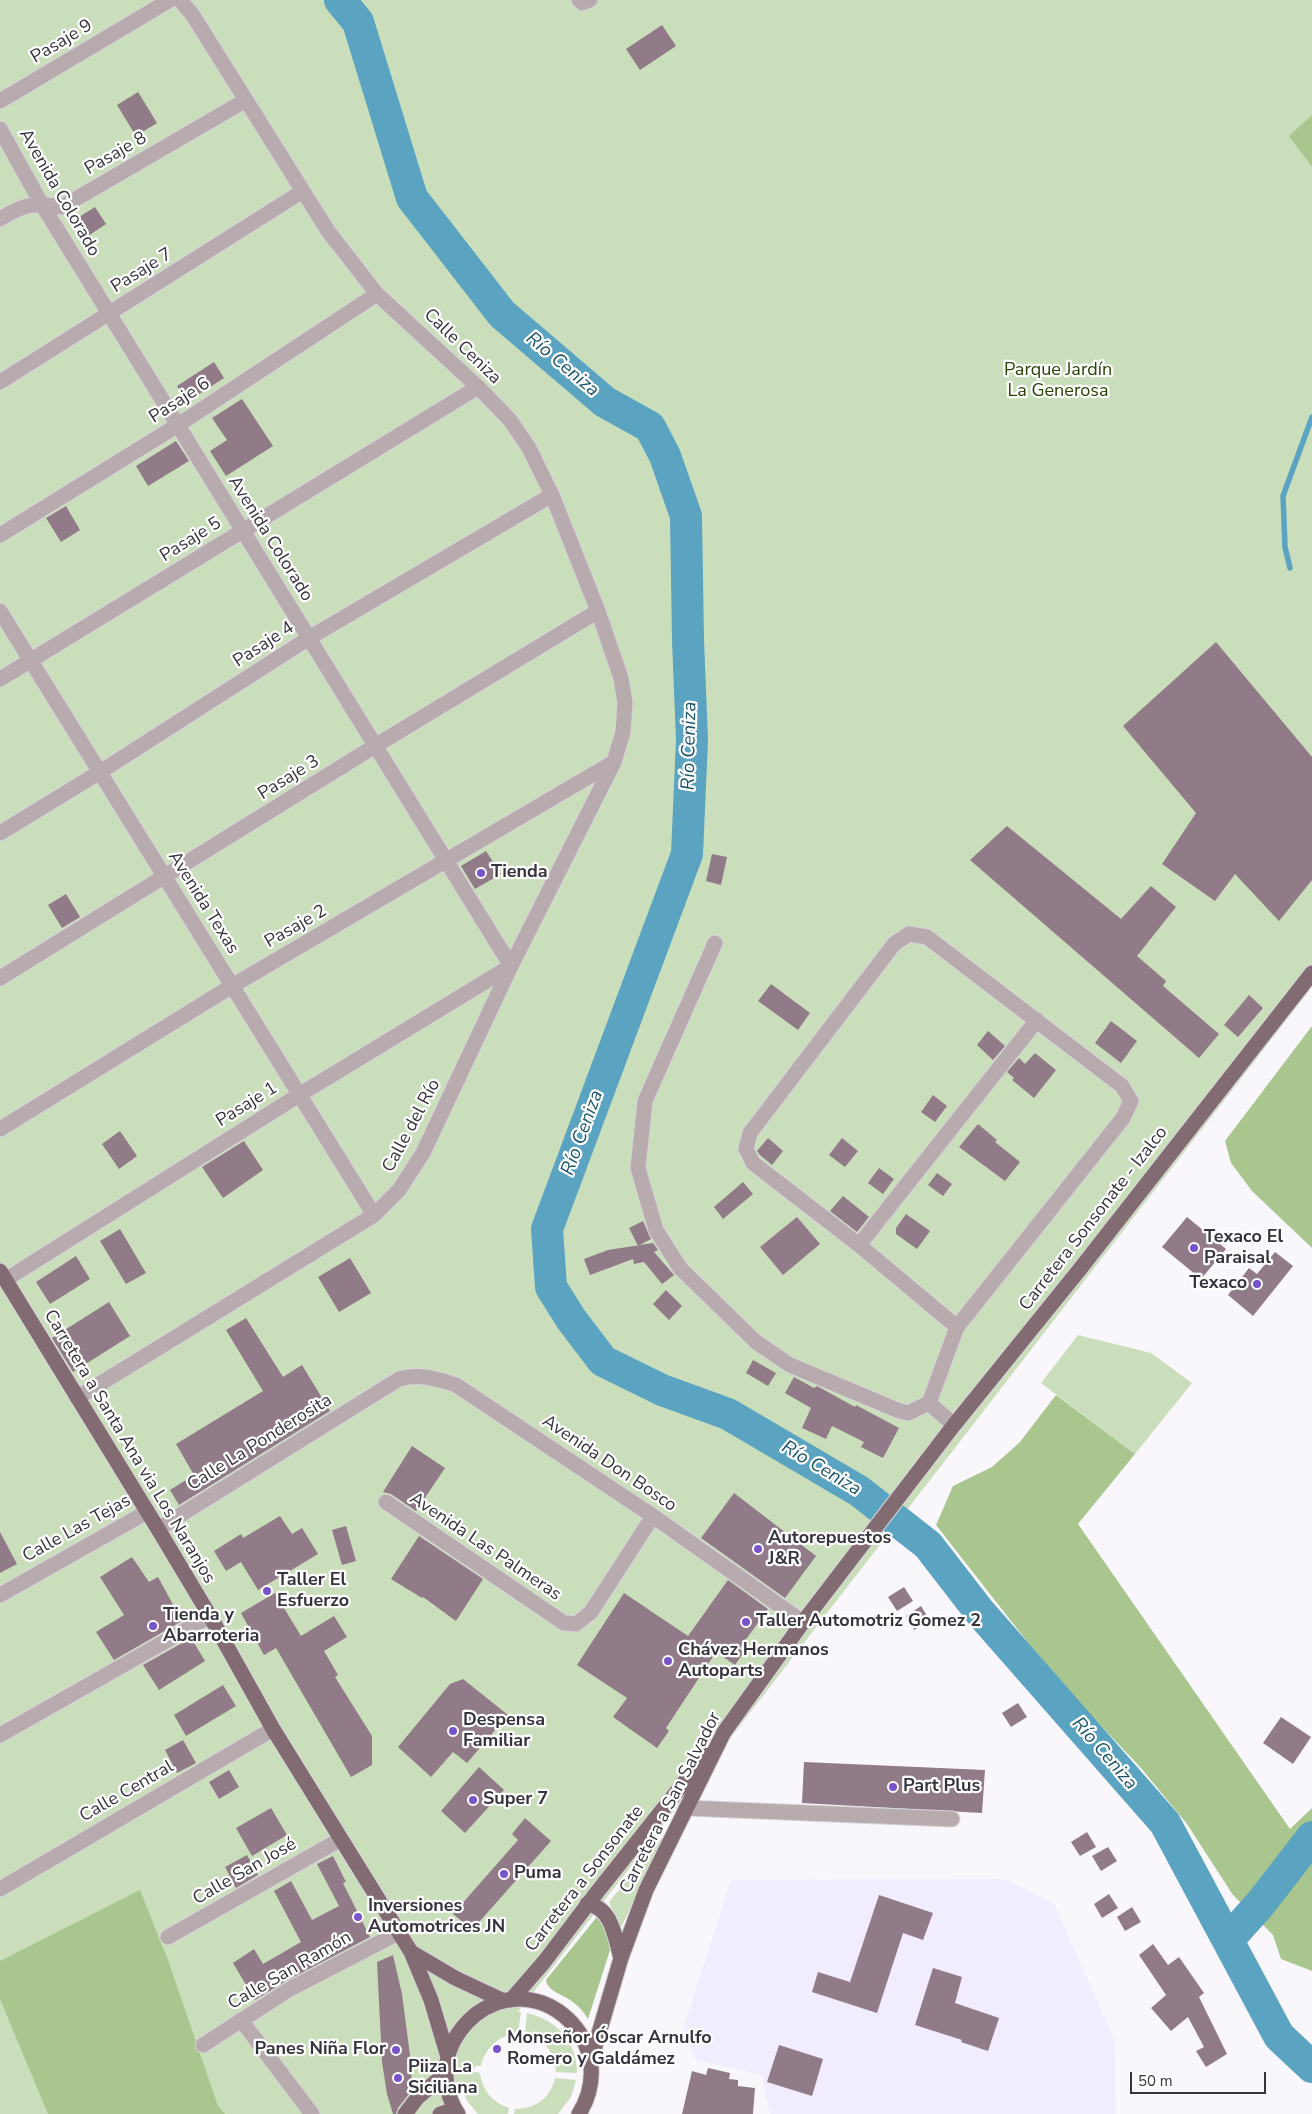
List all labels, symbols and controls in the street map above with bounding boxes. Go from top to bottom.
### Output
street label: Pasaje 9 [27,15,97,69]
street label: Avenida Colorado [14,125,104,261]
street label: Pasaje 8 [81,128,151,180]
street label: Pasaje 7 [107,244,177,298]
street label: Calle Ceniza [419,305,505,389]
water label: Río Ceniza [521,328,603,402]
park label: Parque Jardín La Generosa [1004,360,1112,402]
street label: Pasaje 6 [146,373,214,429]
street label: Avenida Colorado [223,472,317,606]
street label: Pasaje 5 [156,513,226,567]
street label: Pasaje 4 [230,617,298,673]
water label: Río Ceniza [678,701,702,791]
street label: Pasaje 3 [254,751,324,805]
street label: Avenida Texas [163,848,243,958]
place label: Tienda [491,862,548,884]
marker: Tienda [475,867,487,879]
street label: Pasaje 2 [261,901,331,953]
street label: Calle del Río [378,1076,446,1176]
street label: Pasaje 1 [212,1078,282,1132]
water label: Río Ceniza [557,1087,609,1179]
street label: Carretera Sonsonate - Izalco [1015,1122,1173,1316]
place label: Texaco El Paraisal [1204,1227,1283,1270]
marker: Texaco El Paraisal [1188,1242,1200,1254]
place label: Texaco [1189,1273,1247,1295]
marker: Texaco [1251,1278,1263,1290]
street label: Carretera a Santa Ana via Los Naranjos [39,1306,219,1588]
street label: Calle La Ponderosita [184,1390,336,1496]
street label: Avenida Don Bosco [538,1411,680,1517]
water label: Río Ceniza [777,1436,865,1502]
street label: Avenida Las Palmeras [405,1488,565,1606]
street label: Calle Las Tejas [19,1490,135,1568]
place label: Autorepuestos J&R [768,1528,891,1570]
marker: Autorepuestos J&R [752,1543,764,1555]
place label: Taller El Esfuerzo [277,1570,349,1612]
marker: Taller El Esfuerzo [261,1585,273,1597]
place label: Tienda y Abarroteria [163,1605,259,1648]
place label: Taller Automotriz Gomez 2 [756,1611,981,1633]
marker: Taller Automotriz Gomez 2 [740,1616,752,1628]
marker: Tienda y Abarroteria [147,1620,159,1632]
place label: Chávez Hermanos Autoparts [678,1640,829,1682]
marker: Chávez Hermanos Autoparts [662,1655,674,1667]
street label: Carretera a San Salvador [616,1709,726,1897]
place label: Despensa Familiar [463,1710,545,1752]
water label: Río Ceniza [1066,1713,1142,1795]
marker: Despensa Familiar [447,1725,459,1737]
street label: Calle Central [76,1756,178,1828]
place label: Part Plus [903,1776,980,1798]
marker: Part Plus [887,1781,899,1793]
place label: Super 7 [483,1789,548,1811]
marker: Super 7 [467,1794,479,1806]
street label: Carretera a Sonsonate [521,1802,649,1956]
street label: Calle San José [190,1834,300,1910]
place label: Puma [514,1863,562,1885]
marker: Puma [498,1868,510,1880]
place label: Inversiones Automotrices JN [368,1896,505,1938]
marker: Inversiones Automotrices JN [352,1911,364,1923]
street label: Calle San Ramón [225,1927,355,2015]
place label: Monseñor Óscar Arnulfo Romero y Galdámez [507,2028,712,2070]
place label: Panes Niña Flor [254,2039,386,2061]
marker: Monseñor Óscar Arnulfo Romero y Galdámez [491,2043,503,2055]
marker: Panes Niña Flor [390,2044,402,2056]
place label: Piiza La Siciliana [408,2057,478,2100]
scale bar [1132,2062,1268,2094]
text: 50 m [1138,2071,1173,2091]
marker: Piiza La Siciliana [392,2072,404,2084]

